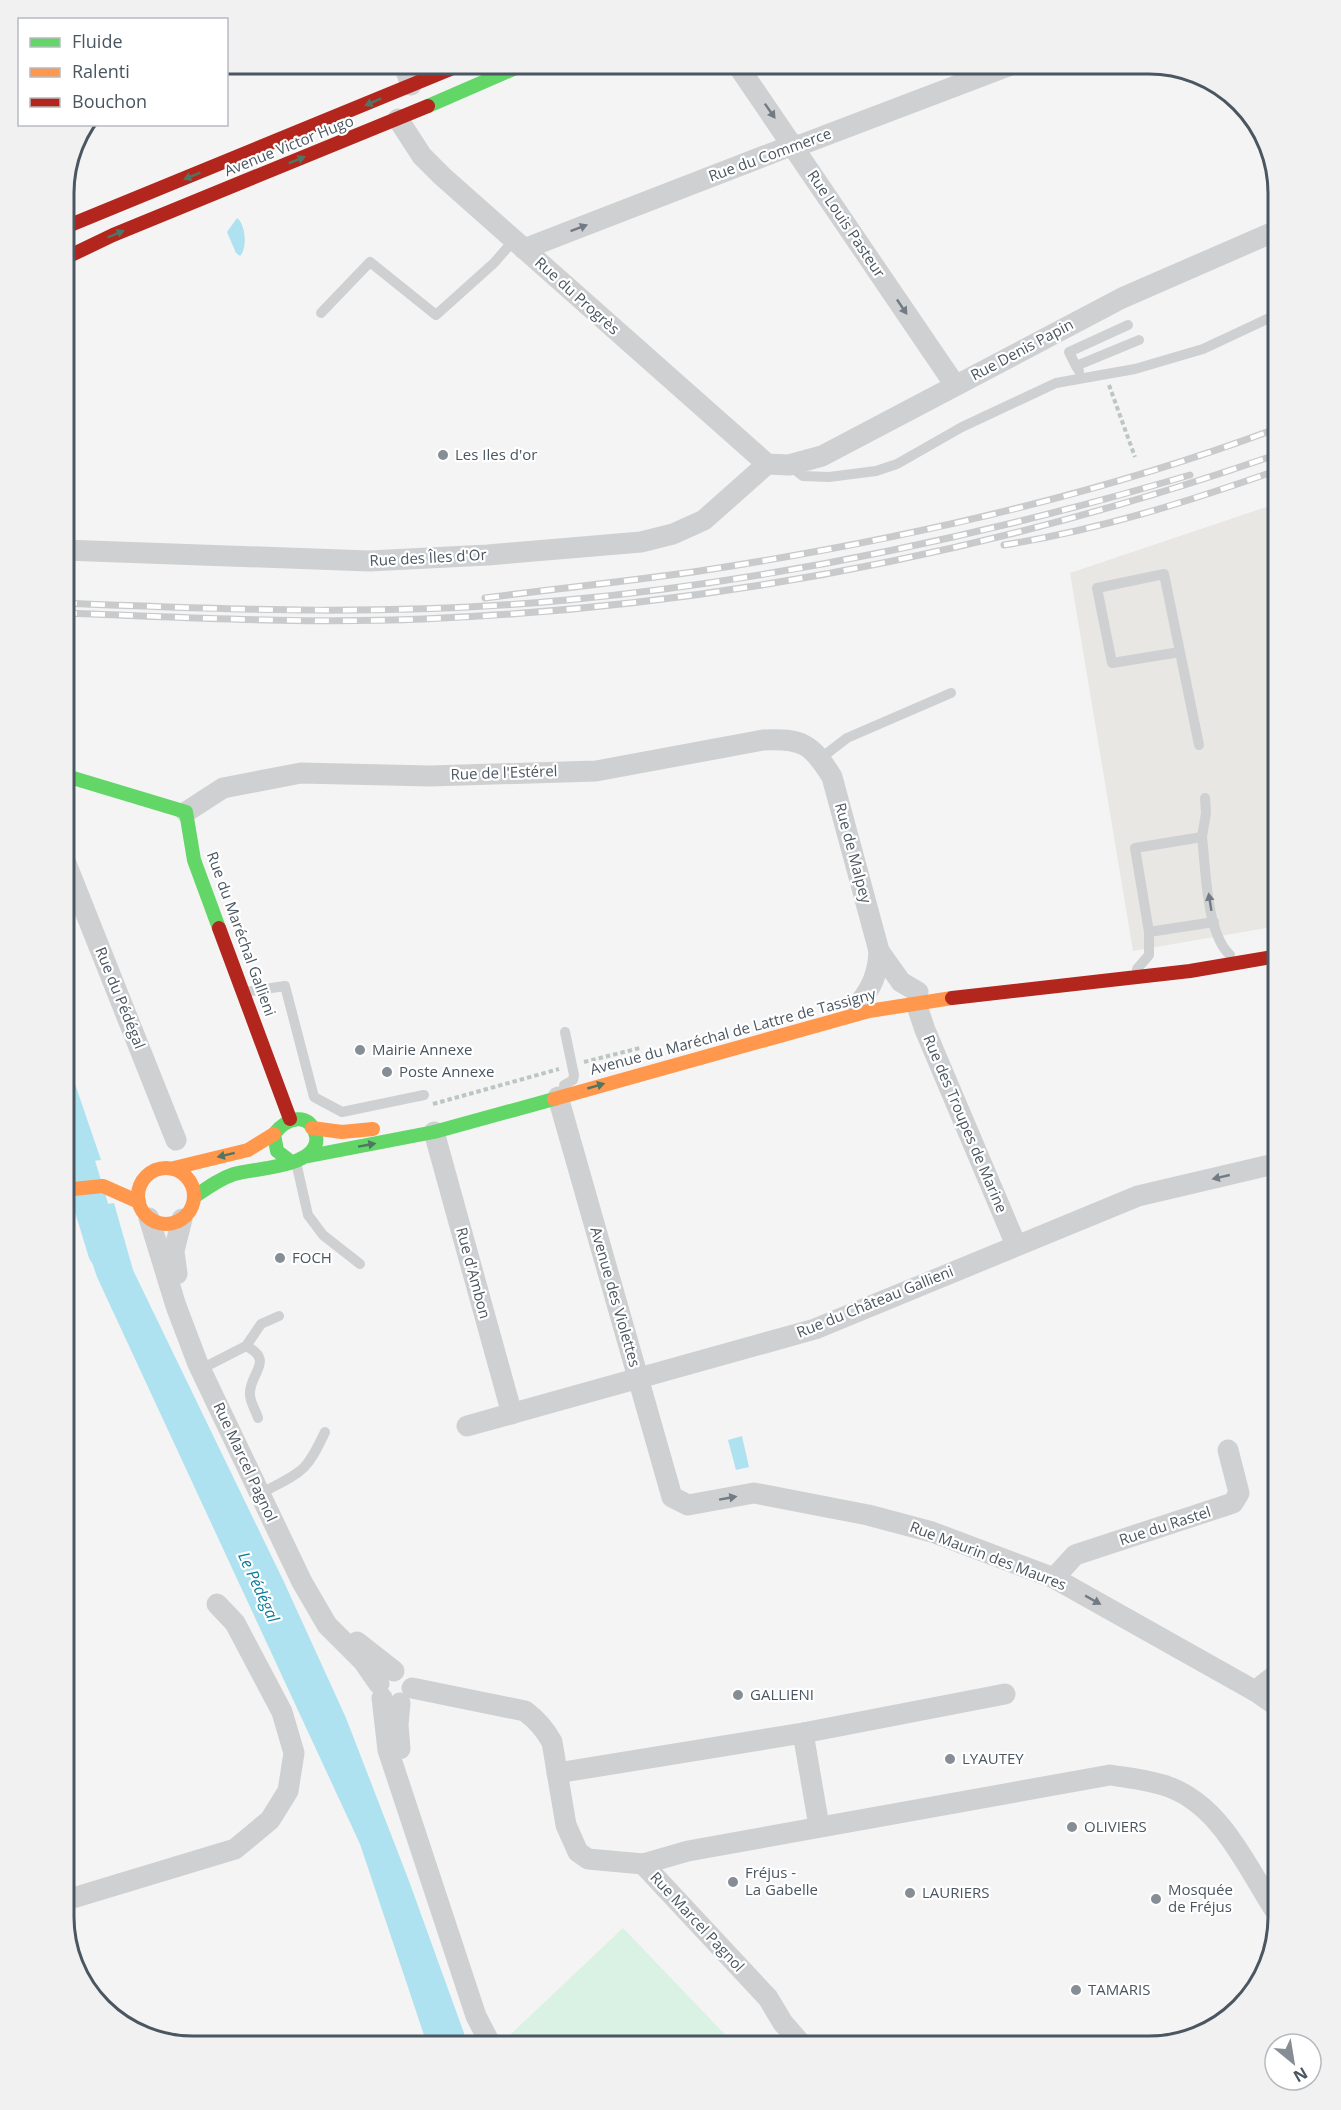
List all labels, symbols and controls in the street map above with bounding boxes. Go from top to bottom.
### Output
legend [18,18,228,126]
text: Fluide [72,29,123,53]
text: Ralenti [72,59,130,83]
text: Bouchon [72,89,147,113]
one-way arrow [364,98,381,107]
one-way arrow [764,103,776,119]
street label: Avenue Victor Hugo [221,110,356,180]
street label: Rue du Commerce [705,123,834,186]
one-way arrow [288,155,306,165]
street label: Rue Louis Pasteur [804,166,890,281]
one-way arrow [183,172,201,181]
one-way arrow [570,223,588,233]
one-way arrow [107,229,125,238]
street label: Rue du Progrès [531,252,624,339]
one-way arrow [897,299,908,316]
street label: Rue Denis Papin [967,314,1076,385]
place label: Les Iles d'or [455,444,537,464]
marker: Les Iles d'or [436,448,450,462]
street label: Rue des Îles d'Or [369,544,487,570]
street label: Rue de l'Estérel [450,760,558,784]
street label: Rue de Malpey [831,800,877,906]
street label: Rue du Maréchal Gallieni [203,849,281,1019]
one-way arrow [1205,892,1214,911]
street label: Rue du Pédégal [91,944,150,1052]
street label: Avenue du Maréchal de Lattre de Tassigny [588,983,878,1079]
street label: Rue des Troupes de Marine [919,1032,1013,1216]
place label: Mairie Annexe [372,1039,472,1059]
marker: Mairie Annexe [353,1043,367,1057]
place label: Poste Annexe [399,1061,494,1081]
marker: Poste Annexe [380,1065,394,1079]
one-way arrow [587,1081,605,1090]
one-way arrow [358,1140,377,1149]
one-way arrow [217,1151,235,1161]
one-way arrow [1212,1172,1230,1182]
street label: Avenue des Violettes [586,1224,646,1369]
street label: Rue d'Ambon [452,1225,496,1321]
place label: FOCH [292,1247,332,1267]
marker: FOCH [273,1251,287,1265]
street label: Rue du Château Gallieni [793,1260,956,1342]
street label: Rue Marcel Pagnol [209,1399,282,1525]
one-way arrow [719,1493,738,1502]
street label: Rue du Rastel [1116,1501,1213,1549]
street label: Rue Maurin des Maures [907,1516,1070,1594]
water label: Le Pédégal [233,1548,285,1627]
one-way arrow [1085,1595,1102,1605]
place label: GALLIENI [750,1684,814,1704]
marker: GALLIENI [731,1688,745,1702]
place label: LYAUTEY [962,1748,1024,1768]
marker: LYAUTEY [943,1752,957,1766]
place label: OLIVIERS [1084,1816,1147,1836]
marker: OLIVIERS [1065,1820,1079,1834]
place label: Fréjus - La Gabelle [745,1862,818,1899]
street label: Rue Marcel Pagnol [646,1867,749,1976]
marker: Fréjus - La Gabelle [726,1875,740,1889]
place label: Mosquée de Fréjus [1168,1879,1233,1916]
place label: LAURIERS [922,1882,990,1902]
marker: LAURIERS [903,1886,917,1900]
marker: Mosquée de Fréjus [1149,1892,1163,1906]
place label: TAMARIS [1088,1979,1150,1999]
marker: TAMARIS [1069,1983,1083,1997]
north arrow [1263,2032,1323,2092]
text: N [1289,2062,1312,2088]

